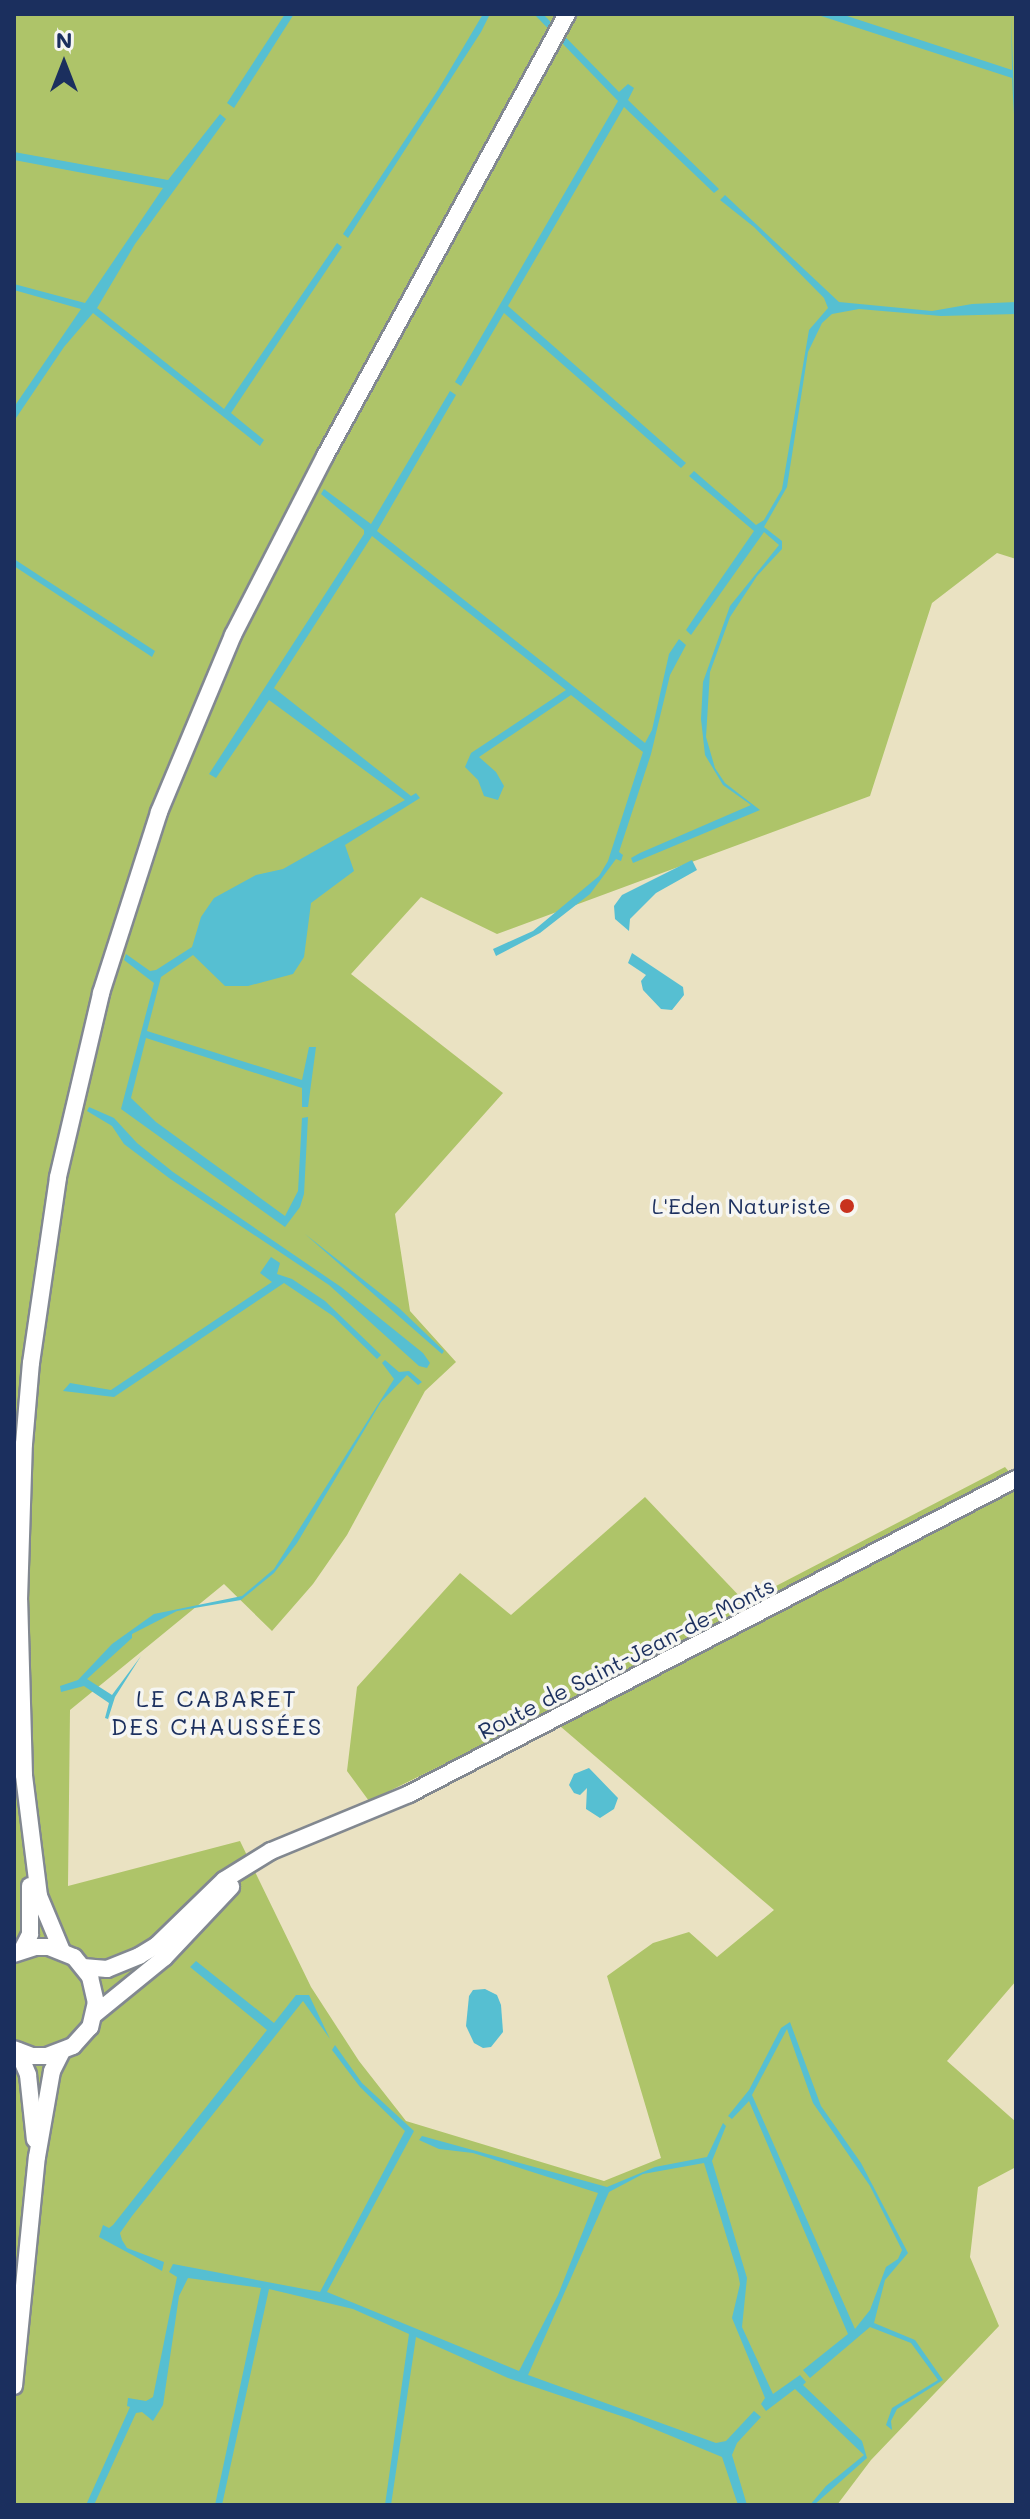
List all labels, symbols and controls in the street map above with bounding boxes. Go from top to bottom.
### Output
north arrow [24,24,104,104]
text: N [56,25,72,54]
place label: L'Eden Naturiste [652,1193,831,1219]
marker: L'Eden Naturiste [838,1197,856,1215]
street label: Route de Saint-Jean-de-Monts [473,1572,779,1744]
district label: LE CABARET DES CHAUSSÉES [111,1684,323,1740]

